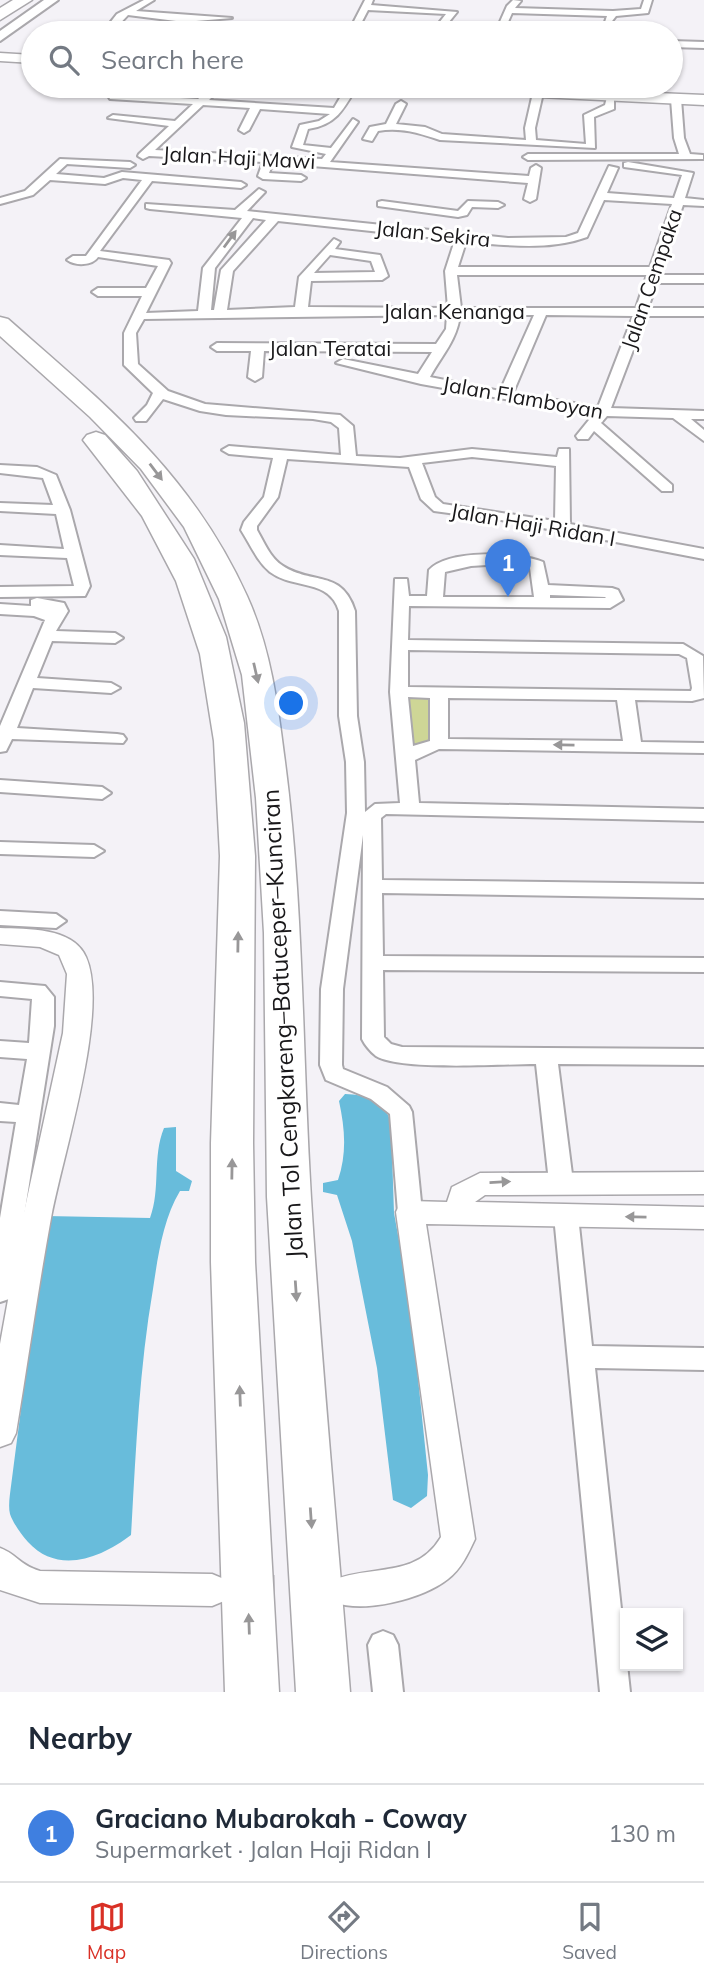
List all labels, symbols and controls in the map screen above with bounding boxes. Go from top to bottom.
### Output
search box [21,21,683,98]
icon: search [45,41,83,79]
text: Search here [101,43,244,76]
street label: Jalan Haji Mawi [162,140,316,174]
street label: Jalan Cempaka [615,205,687,353]
street label: Jalan Sekira [374,214,492,252]
one-way arrow [223,230,237,248]
street label: Jalan Kenanga [383,298,525,324]
street label: Jalan Teratai [269,335,391,361]
street label: Jalan Flamboyan [440,370,606,424]
one-way arrow [149,462,164,480]
street label: Jalan Haji Ridan I [449,497,617,551]
pin: 1 [485,539,531,597]
one-way arrow [251,662,262,684]
your location [274,686,308,720]
one-way arrow [553,739,575,751]
street label: Jalan Tol Cengkareng–Batuceper–Kunciran [255,788,309,1260]
one-way arrow [232,930,244,952]
one-way arrow [227,1158,238,1180]
one-way arrow [489,1177,511,1188]
one-way arrow [625,1211,647,1223]
one-way arrow [290,1280,301,1302]
one-way arrow [234,1385,245,1407]
one-way arrow [306,1507,317,1529]
map controls [620,1608,683,1671]
button: layers [620,1608,683,1671]
one-way arrow [243,1613,254,1635]
text: Nearby [28,1719,132,1757]
text: Graciano Mubarokah - Coway [95,1802,467,1835]
text: 1 [44,1819,58,1848]
text: 130 m [608,1819,676,1848]
text: Supermarket · Jalan Haji Ridan I [95,1835,432,1864]
tab: Map [87,1898,126,1964]
tab: Directions [300,1898,388,1964]
tab: Saved [562,1898,617,1964]

